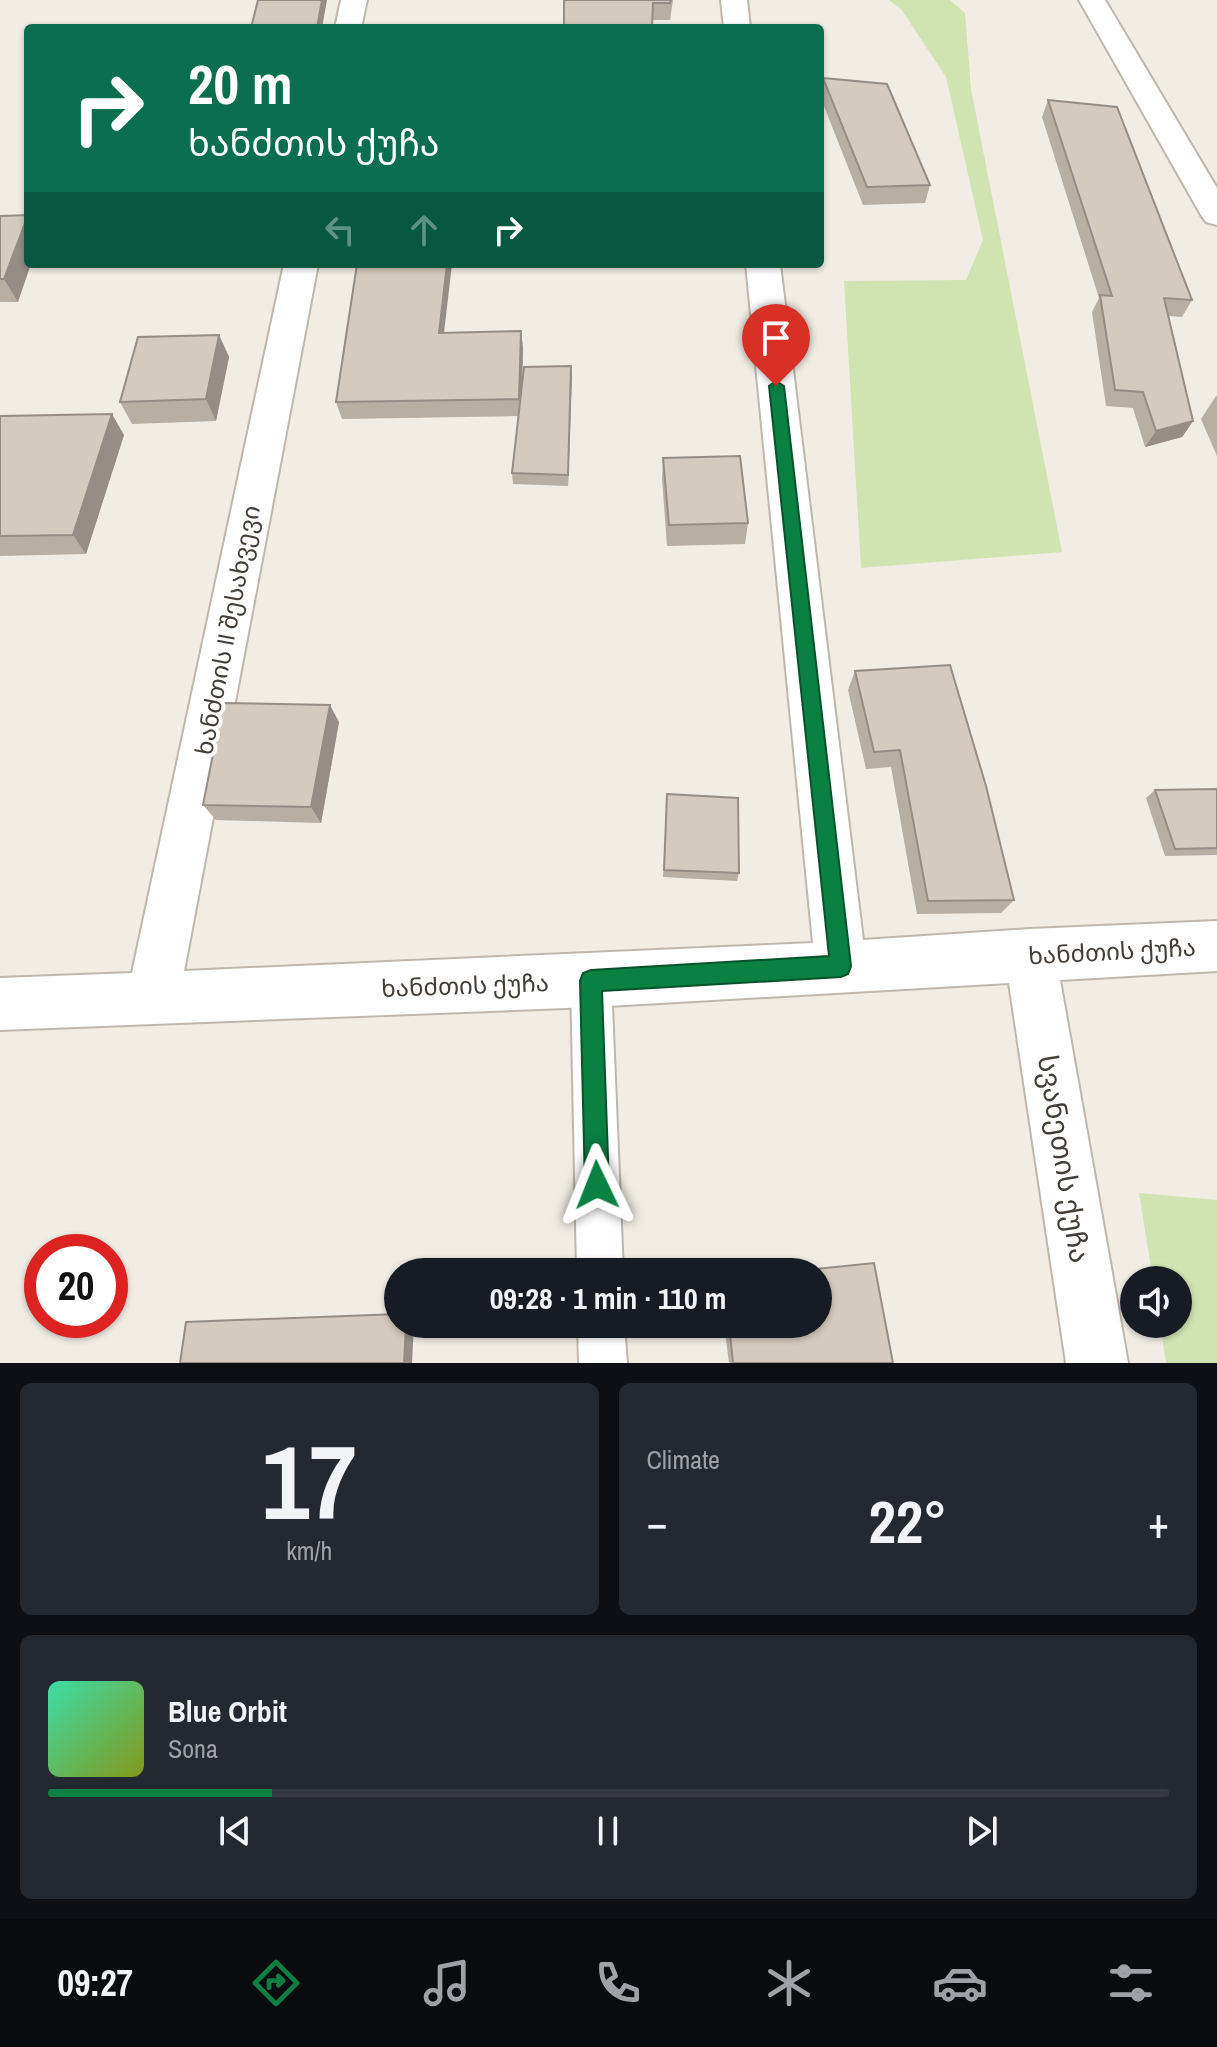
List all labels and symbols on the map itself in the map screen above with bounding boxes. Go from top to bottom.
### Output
pin [742,304,810,386]
street label: ხანძთის II შესახვევი [187,503,267,757]
street label: ხანძთის ქუჩა [1027,931,1197,971]
street label: ხანძთის ქუჩა [381,966,549,1004]
street label: სვანეთის ქუჩა [1029,1052,1099,1266]
position arrow [555,1143,639,1227]
speed limit sign: 20 [24,1234,128,1338]

